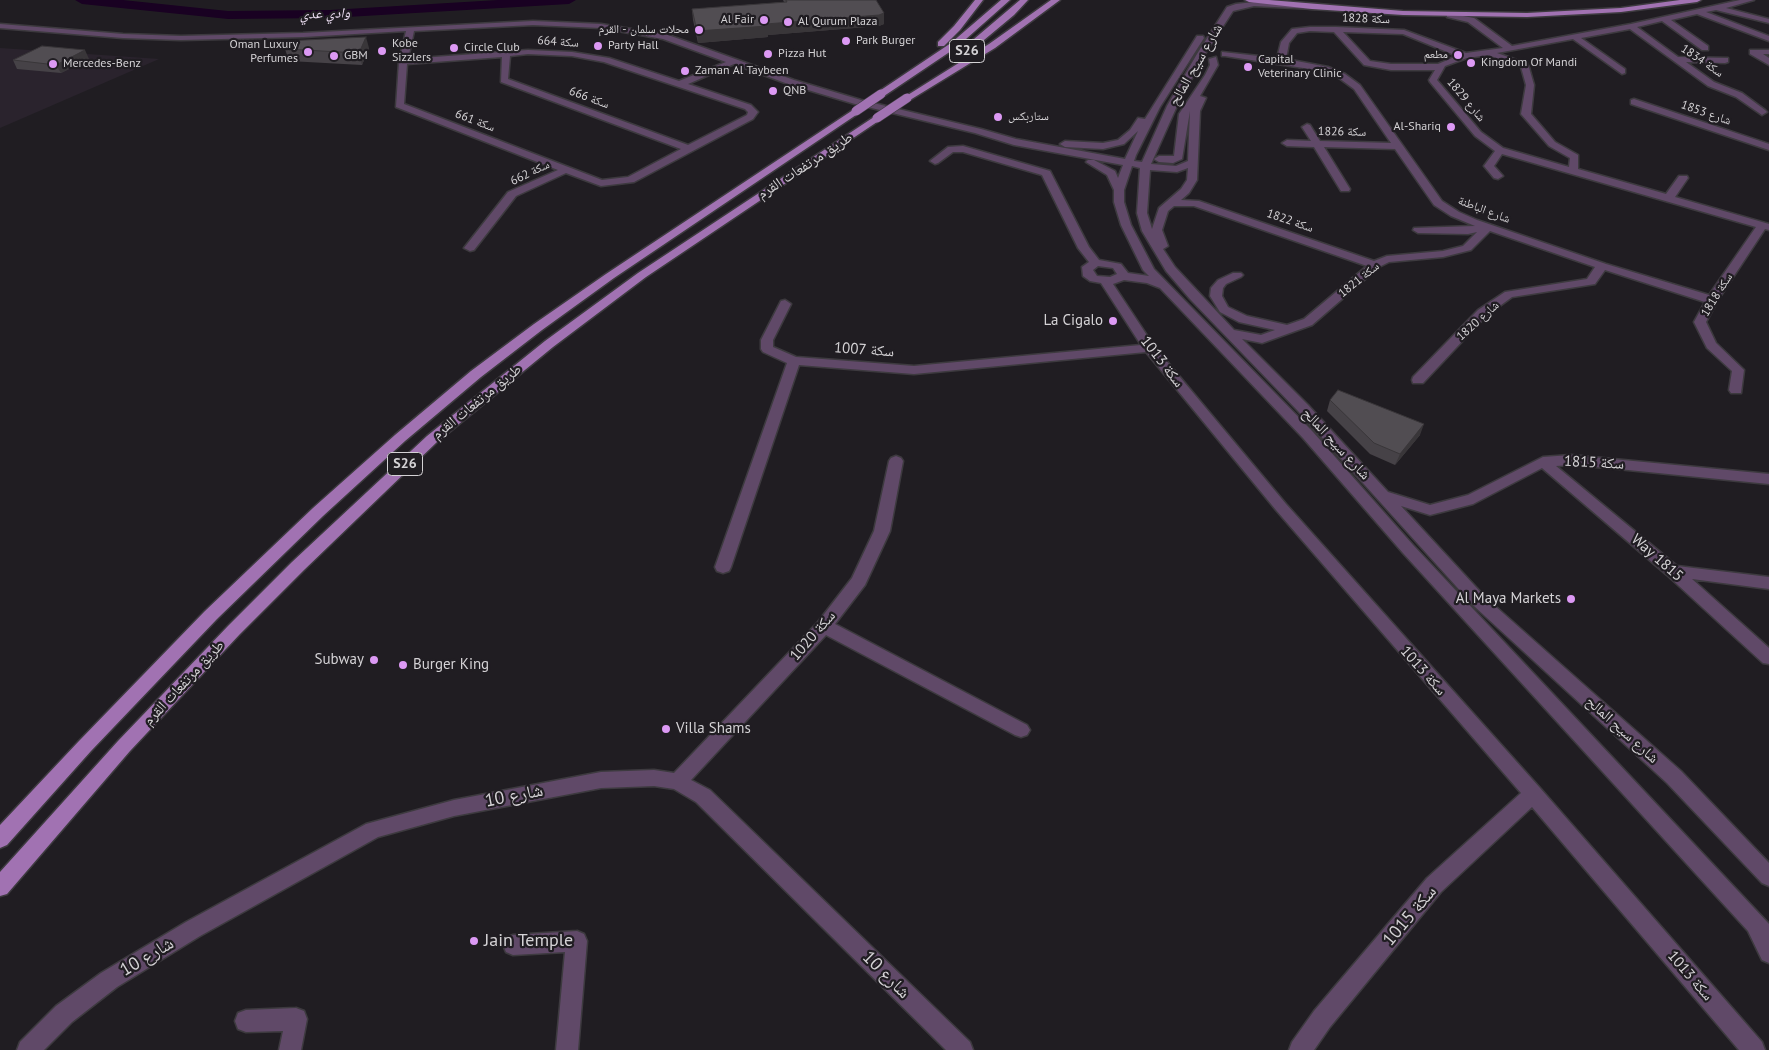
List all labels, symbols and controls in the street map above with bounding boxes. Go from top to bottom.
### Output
water label: وادي عدي [300,5,350,23]
street label: سكة 1828 [1342,11,1390,27]
place label: Al Fair [721,13,754,27]
marker: Al Fair [758,14,770,26]
place label: Al Qurum Plaza [798,15,877,29]
marker: Al Qurum Plaza [782,16,794,28]
street label: شارع سيح المالح [1165,21,1227,109]
place label: محلات سلمان - القرم [598,23,689,37]
marker: محلات سلمان - القرم [693,24,705,36]
street label: سكة 664 [537,33,579,51]
place label: Park Burger [856,34,915,48]
marker: Park Burger [840,35,852,47]
place label: Kobe Sizzlers [392,37,431,65]
place label: Oman Luxury Perfumes [230,38,298,66]
place label: Party Hall [608,39,659,53]
marker: Party Hall [592,40,604,52]
road number: S26 [950,40,984,62]
place label: Circle Club [464,41,520,55]
marker: Circle Club [448,42,460,54]
street label: سكة 1834 [1678,42,1726,80]
marker: Kobe Sizzlers [376,45,388,57]
marker: Oman Luxury Perfumes [302,46,314,58]
place label: Pizza Hut [778,47,826,61]
marker: Pizza Hut [762,48,774,60]
place label: مطعم [1424,48,1448,62]
place label: GBM [344,49,368,63]
marker: مطعم [1452,49,1464,61]
marker: GBM [328,50,340,62]
place label: Capital Veterinary Clinic [1258,53,1342,81]
place label: Kingdom Of Mandi [1481,56,1577,70]
place label: Mercedes-Benz [63,57,141,71]
marker: Kingdom Of Mandi [1465,57,1477,69]
marker: Mercedes-Benz [47,58,59,70]
marker: Capital Veterinary Clinic [1242,61,1254,73]
place label: Zaman Al Taybeen [695,64,788,78]
marker: Zaman Al Taybeen [679,65,691,77]
street label: 1829 شارع [1444,75,1488,125]
street label: سكة 666 [567,84,611,112]
place label: QNB [783,84,806,98]
marker: QNB [767,85,779,97]
street label: شارع 1853 [1679,98,1733,128]
street label: سكة 661 [453,107,497,135]
place label: ستاربكس [1008,110,1049,124]
marker: ستاربكس [992,111,1004,123]
place label: Al-Shariq [1394,120,1441,134]
marker: Al-Shariq [1445,121,1457,133]
street label: سكة 1826 [1318,124,1366,140]
street label: طريق مرتفعات القرم [754,128,856,204]
street label: سكة 662 [508,157,552,189]
street label: شارع الباطنة [1456,193,1512,227]
street label: سكة 1822 [1265,206,1315,236]
street label: سكة 1821 [1336,259,1382,301]
street label: سكة 1818 [1698,271,1736,319]
street label: 1820 شارع [1454,298,1502,344]
place label: La Cigalo [1044,312,1103,330]
marker: La Cigalo [1107,315,1119,327]
street label: سكة 1013 [1136,333,1188,391]
street label: سكة 1007 [833,339,895,361]
street label: طريق مرتفعات القرم [429,360,525,444]
street label: شارع سيح المالح [1298,404,1374,484]
road number: S26 [388,452,422,476]
street label: سكة 1815 [1563,452,1625,474]
street label: Way 1815 [1627,531,1687,585]
place label: Al Maya Markets [1456,590,1561,608]
marker: Al Maya Markets [1565,593,1577,605]
street label: سكة 1020 [786,607,840,665]
street label: طريق مرتفعات القرم [140,637,228,729]
street label: سكة 1013 [1396,643,1450,699]
place label: Subway [315,651,364,669]
marker: Subway [368,654,380,666]
place label: Burger King [413,656,489,674]
marker: Burger King [397,659,409,671]
street label: شارع سيح المالح [1582,693,1662,767]
place label: Villa Shams [676,720,751,738]
marker: Villa Shams [660,723,672,735]
street label: شارع 10 [483,780,545,812]
street label: سكة 1015 [1378,881,1442,951]
place label: Jain Temple [484,930,573,952]
street label: شارع 10 [116,933,178,981]
marker: Jain Temple [468,935,480,947]
street label: شارع 10 [858,947,914,1003]
street label: سكة 1013 [1663,947,1717,1005]

